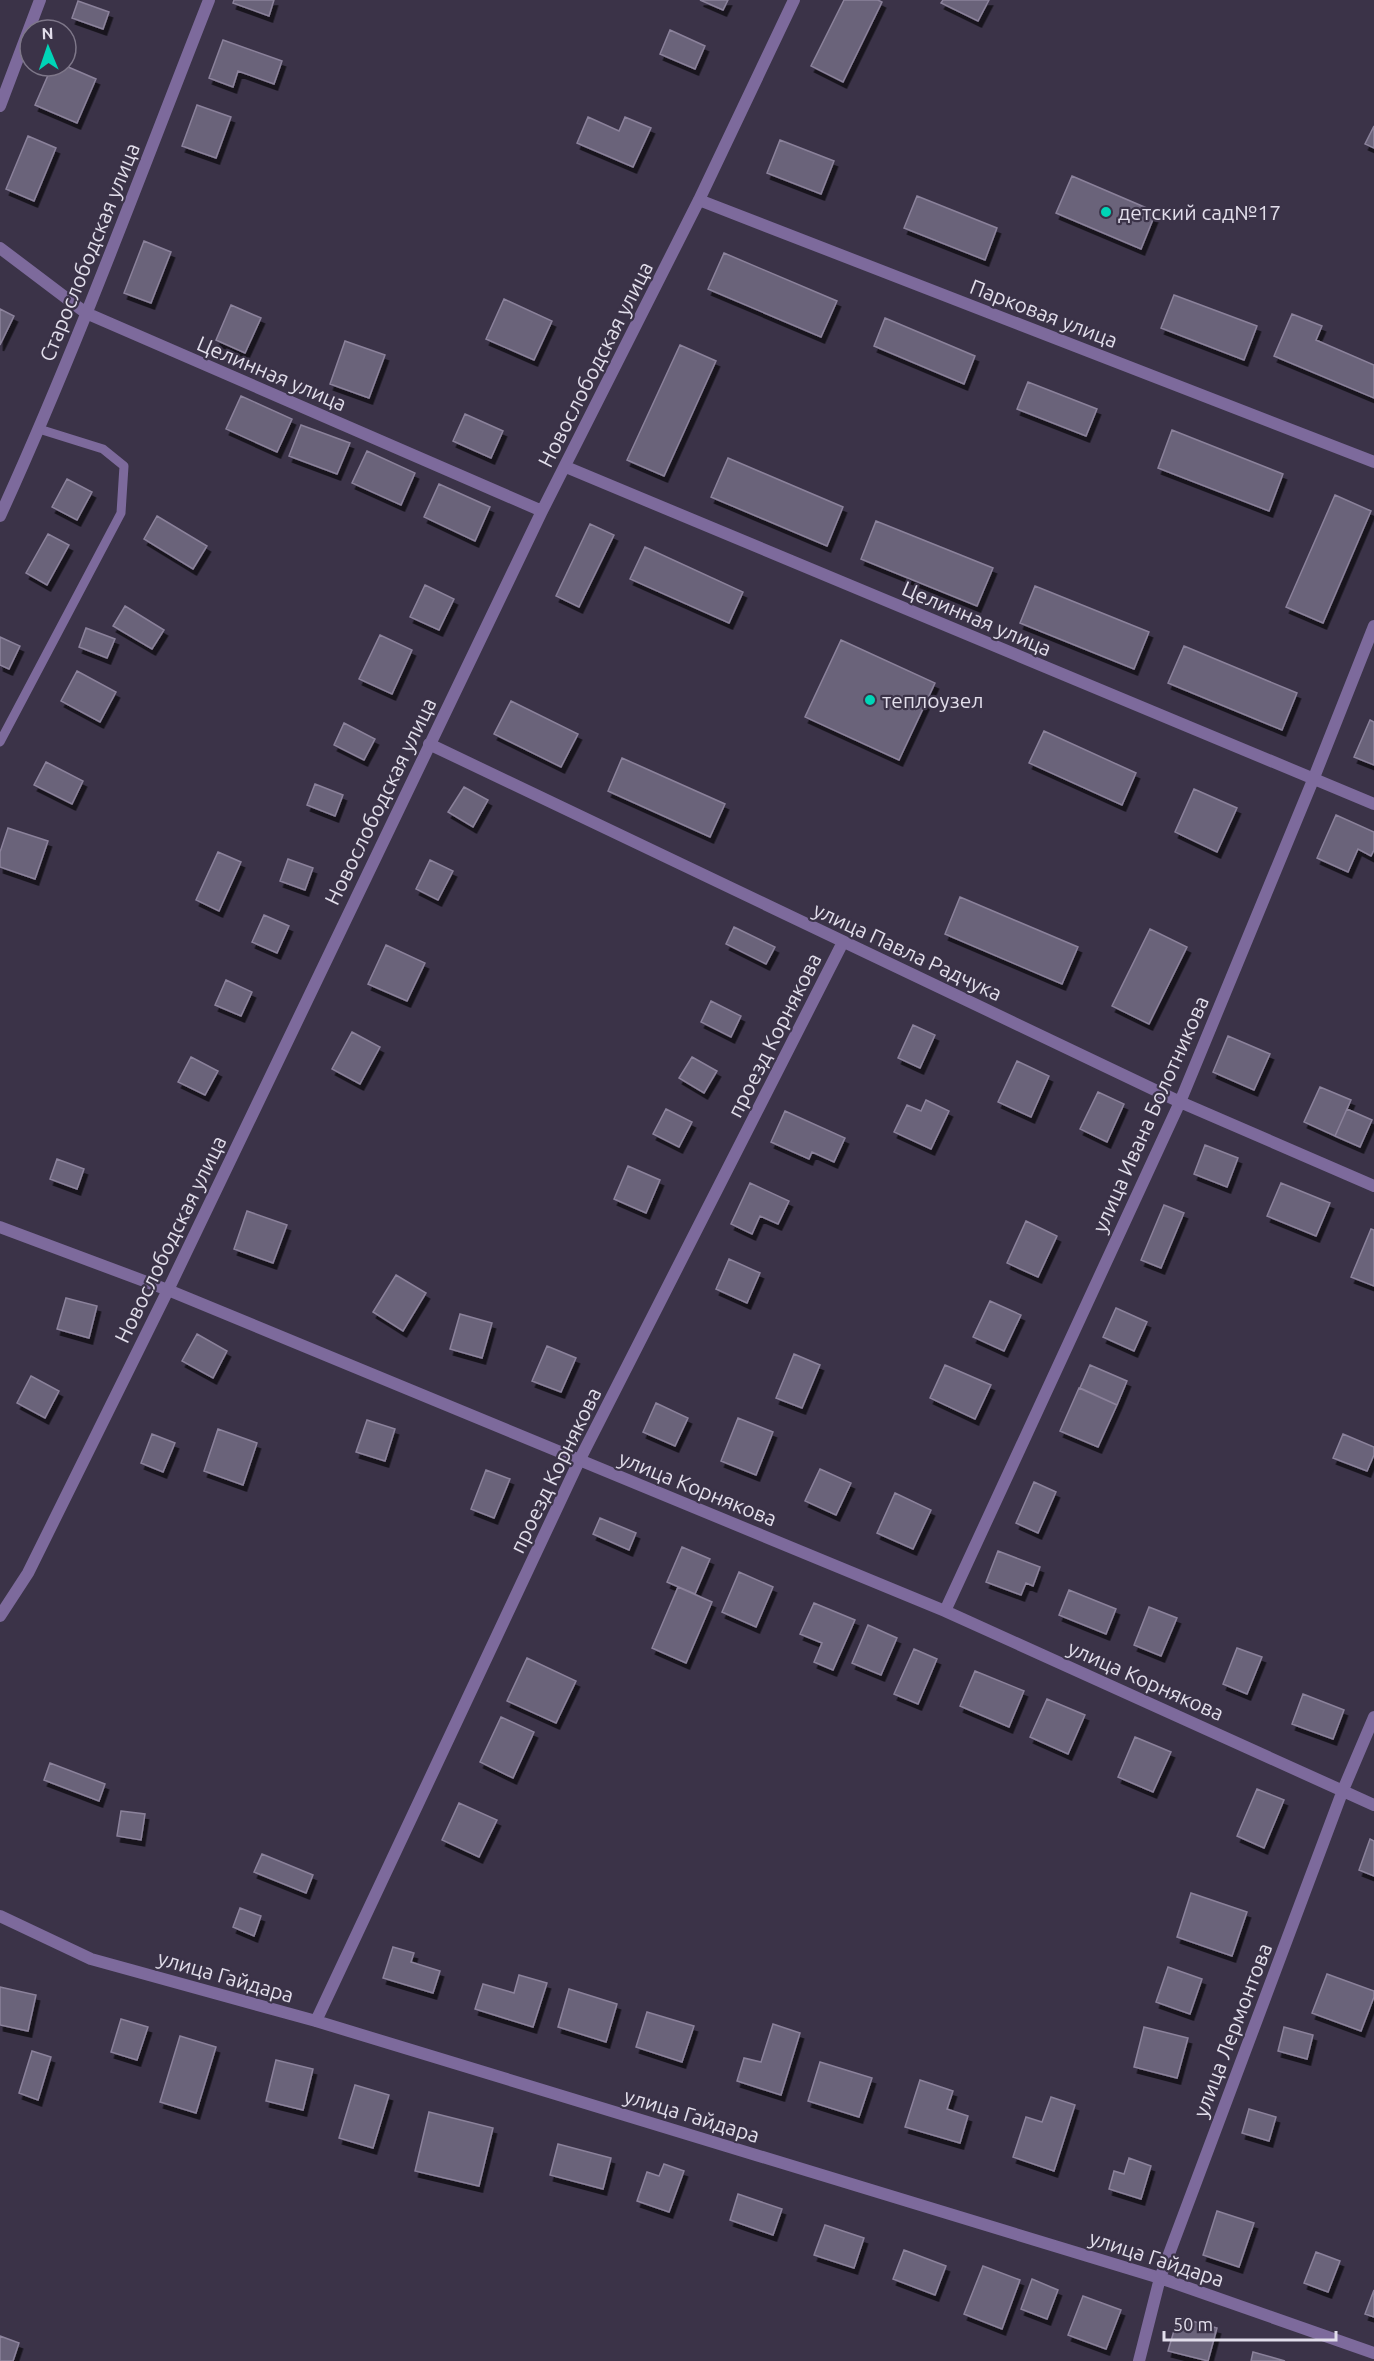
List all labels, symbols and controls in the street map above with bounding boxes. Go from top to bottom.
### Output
north arrow [18,18,78,78]
text: N [41,24,54,42]
street label: Старослободская улица [34,139,144,365]
place label: детский сад№17 [1118,200,1281,224]
marker: детский сад№17 [1099,205,1113,219]
street label: Новослободская улица [533,257,657,471]
street label: Парковая улица [967,274,1121,352]
street label: Целинная улица [194,331,350,415]
street label: Целинная улица [899,576,1055,660]
place label: теплоузел [882,688,984,712]
marker: теплоузел [863,693,877,707]
street label: Новослободская улица [319,694,441,908]
street label: улица Павла Радчука [810,897,1006,1005]
street label: проезд Корнякова [722,949,826,1121]
street label: улица Ивана Болотникова [1087,992,1213,1236]
street label: Новослободская улица [109,1132,231,1346]
street label: проезд Корнякова [505,1383,605,1557]
street label: улица Корнякова [616,1445,780,1531]
street label: улица Корнякова [1064,1635,1228,1725]
street label: улица Лермонтова [1188,1940,1276,2120]
street label: улица Гайдара [155,1945,297,2007]
street label: улица Гайдара [621,2083,763,2147]
street label: улица Гайдара [1087,2225,1227,2291]
scale bar [1164,2304,1336,2342]
text: 50 m [1173,2314,1213,2334]

